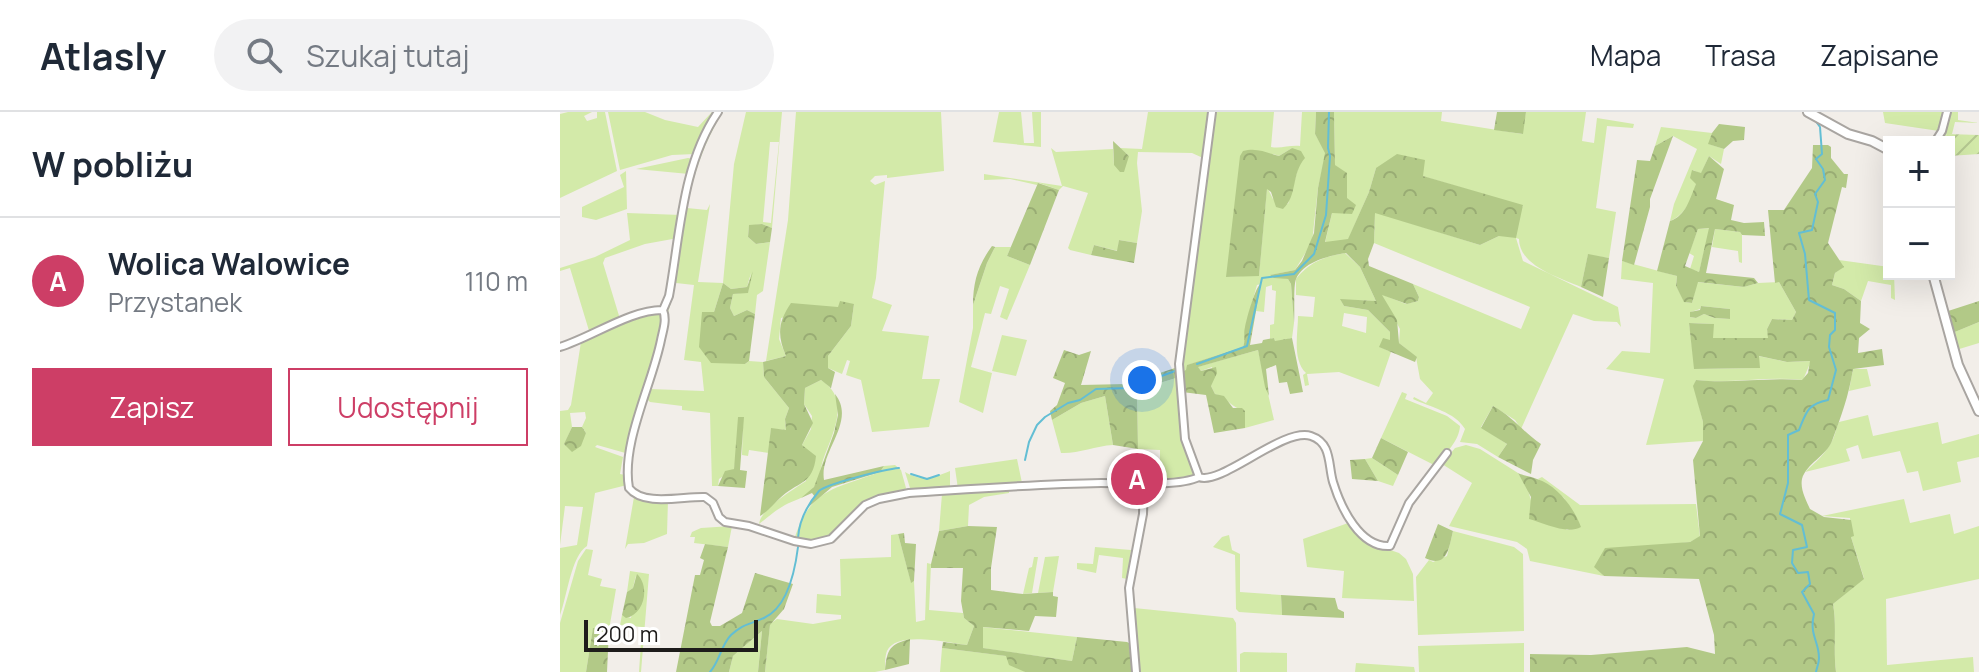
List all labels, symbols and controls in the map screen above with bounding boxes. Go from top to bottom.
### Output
search box [214,19,774,91]
text: Atlasly [40,29,166,81]
icon: search [242,33,286,77]
text: Szukaj tutaj [306,35,470,76]
text: Mapa [1590,36,1661,74]
text: Trasa [1705,36,1776,74]
text: Zapisane [1820,36,1939,74]
map controls [1883,136,1955,280]
button: + [1883,136,1955,208]
text: W pobliżu [32,141,193,187]
button: − [1883,208,1955,280]
text: Wolica Walowice [108,243,350,284]
text: A [49,263,67,299]
text: 110 m [465,263,528,299]
text: Przystanek [108,284,242,320]
your location [1122,360,1162,400]
button: Zapisz [32,368,272,446]
button: Udostępnij [288,368,528,446]
pin: A [1111,449,1163,509]
scale bar [584,616,758,652]
text: 200 m [596,619,658,649]

